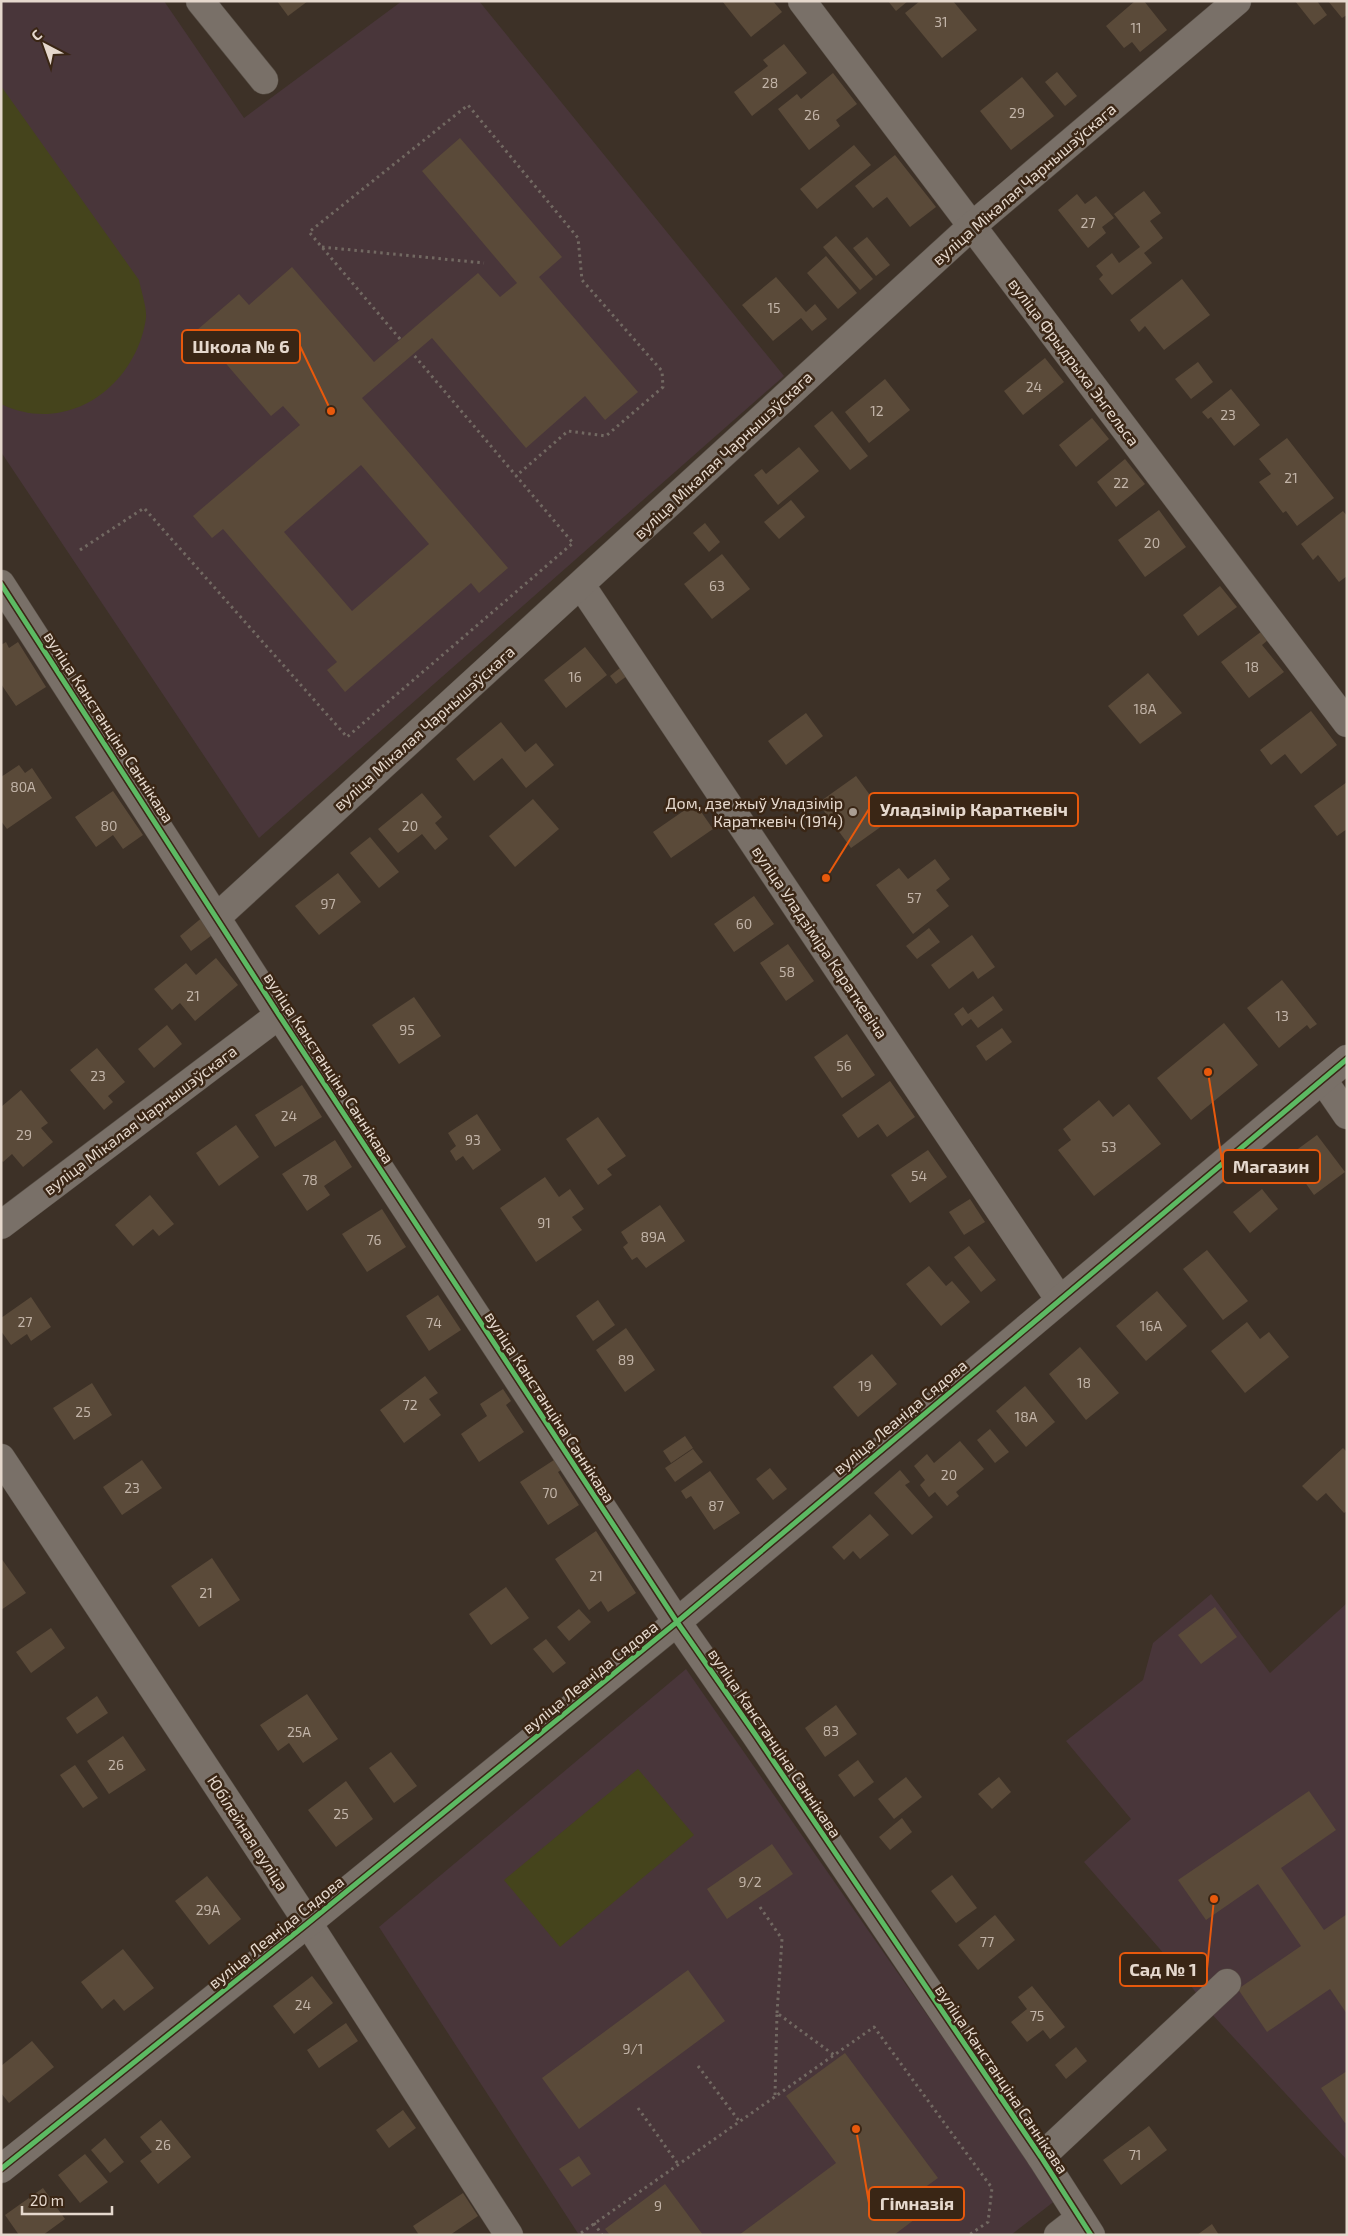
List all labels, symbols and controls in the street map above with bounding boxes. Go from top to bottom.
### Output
house number: 31 [934,13,948,30]
house number: 11 [1130,19,1142,36]
north arrow [20,20,70,70]
text: С [27,26,45,44]
house number: 28 [762,74,778,91]
street label: вуліца Мікалая Чарнышэўскага [928,99,1120,269]
house number: 29 [1009,104,1025,121]
house number: 26 [804,106,820,123]
house number: 27 [1080,214,1096,231]
street label: вуліца Фрыдрыха Энгельса [1004,274,1144,450]
house number: 15 [767,299,781,316]
callout: Школа № 6 [182,330,300,363]
text: Школа № 6 [192,335,290,357]
street label: вуліца Мікалая Чарнышэўскага [630,367,816,543]
house number: 24 [1026,378,1042,395]
house number: 12 [870,402,884,419]
house number: 23 [1220,406,1236,423]
house number: 21 [1284,469,1298,486]
house number: 22 [1113,474,1129,491]
house number: 20 [1144,534,1160,551]
house number: 63 [709,577,725,594]
street label: вуліца Канстанціна Саннікава [40,628,178,826]
street label: вуліца Мікалая Чарнышэўскага [329,641,519,815]
house number: 18 [1245,658,1259,675]
house number: 16 [568,668,582,685]
house number: 18А [1134,700,1157,717]
house number: 80А [10,778,36,795]
place label: Дом, дзе жыў Уладзімір Караткевіч (1914) [665,793,843,830]
callout: Уладзімір Караткевіч [869,793,1078,826]
text: Уладзімір Караткевіч [880,798,1068,820]
marker: Дом, дзе жыў Уладзімір Караткевіч (1914) [847,806,859,818]
house number: 80 [101,817,117,834]
house number: 20 [402,817,418,834]
street label: вуліца Уладзіміра Караткевіча [748,842,892,1042]
house number: 57 [907,889,921,906]
house number: 97 [320,895,336,912]
house number: 60 [736,915,752,932]
house number: 58 [779,963,795,980]
street label: вуліца Канстанціна Саннікава [260,969,398,1167]
house number: 21 [186,987,200,1004]
house number: 13 [1275,1007,1289,1024]
house number: 95 [399,1021,415,1038]
street label: вуліца Мікалая Чарнышэўскага [39,1041,241,1199]
house number: 56 [836,1057,852,1074]
house number: 23 [90,1067,106,1084]
house number: 24 [281,1107,297,1124]
house number: 29 [16,1126,32,1143]
house number: 93 [465,1131,481,1148]
house number: 53 [1101,1138,1117,1155]
callout: Магазин [1223,1150,1320,1183]
text: Магазин [1233,1155,1309,1177]
house number: 54 [911,1167,927,1184]
house number: 78 [302,1171,318,1188]
house number: 91 [537,1214,551,1231]
house number: 89А [640,1228,666,1245]
house number: 76 [366,1231,382,1248]
street label: вуліца Канстанціна Саннікава [481,1308,619,1506]
house number: 27 [17,1313,33,1330]
house number: 74 [426,1314,442,1331]
house number: 16А [1140,1317,1162,1334]
house number: 89 [618,1351,634,1368]
street label: вуліца Леаніда Сядова [829,1355,971,1479]
house number: 18 [1077,1374,1091,1391]
house number: 19 [858,1377,872,1394]
house number: 72 [402,1396,418,1413]
house number: 25 [75,1403,91,1420]
house number: 18А [1015,1408,1038,1425]
house number: 20 [941,1466,957,1483]
house number: 23 [124,1479,140,1496]
house number: 70 [542,1484,558,1501]
house number: 87 [708,1497,724,1514]
house number: 21 [589,1567,603,1584]
house number: 21 [199,1584,213,1601]
street label: вуліца Леаніда Сядова [518,1616,662,1738]
street label: вуліца Канстанціна Саннікава [704,1644,846,1842]
house number: 83 [823,1722,839,1739]
house number: 25А [287,1723,311,1740]
house number: 26 [108,1756,124,1773]
street label: Юбілейная вуліца [203,1772,293,1894]
house number: 25 [333,1805,349,1822]
street label: вуліца Леаніда Сядова [204,1871,348,1993]
house number: 9/2 [738,1873,762,1890]
house number: 29А [196,1901,221,1918]
house number: 77 [980,1933,994,1950]
callout: Сад № 1 [1120,1953,1207,1986]
text: Сад № 1 [1129,1958,1197,1980]
street label: вуліца Канстанціна Саннікава [931,1980,1073,2178]
house number: 24 [295,1996,311,2013]
house number: 75 [1030,2007,1044,2024]
house number: 9/1 [623,2040,643,2057]
house number: 26 [155,2136,171,2153]
house number: 71 [1129,2146,1141,2163]
scale bar [22,2184,112,2216]
callout: Гімназія [869,2187,964,2220]
text: 20 m [30,2191,64,2209]
text: Гімназія [880,2192,954,2214]
house number: 9 [654,2197,662,2214]

